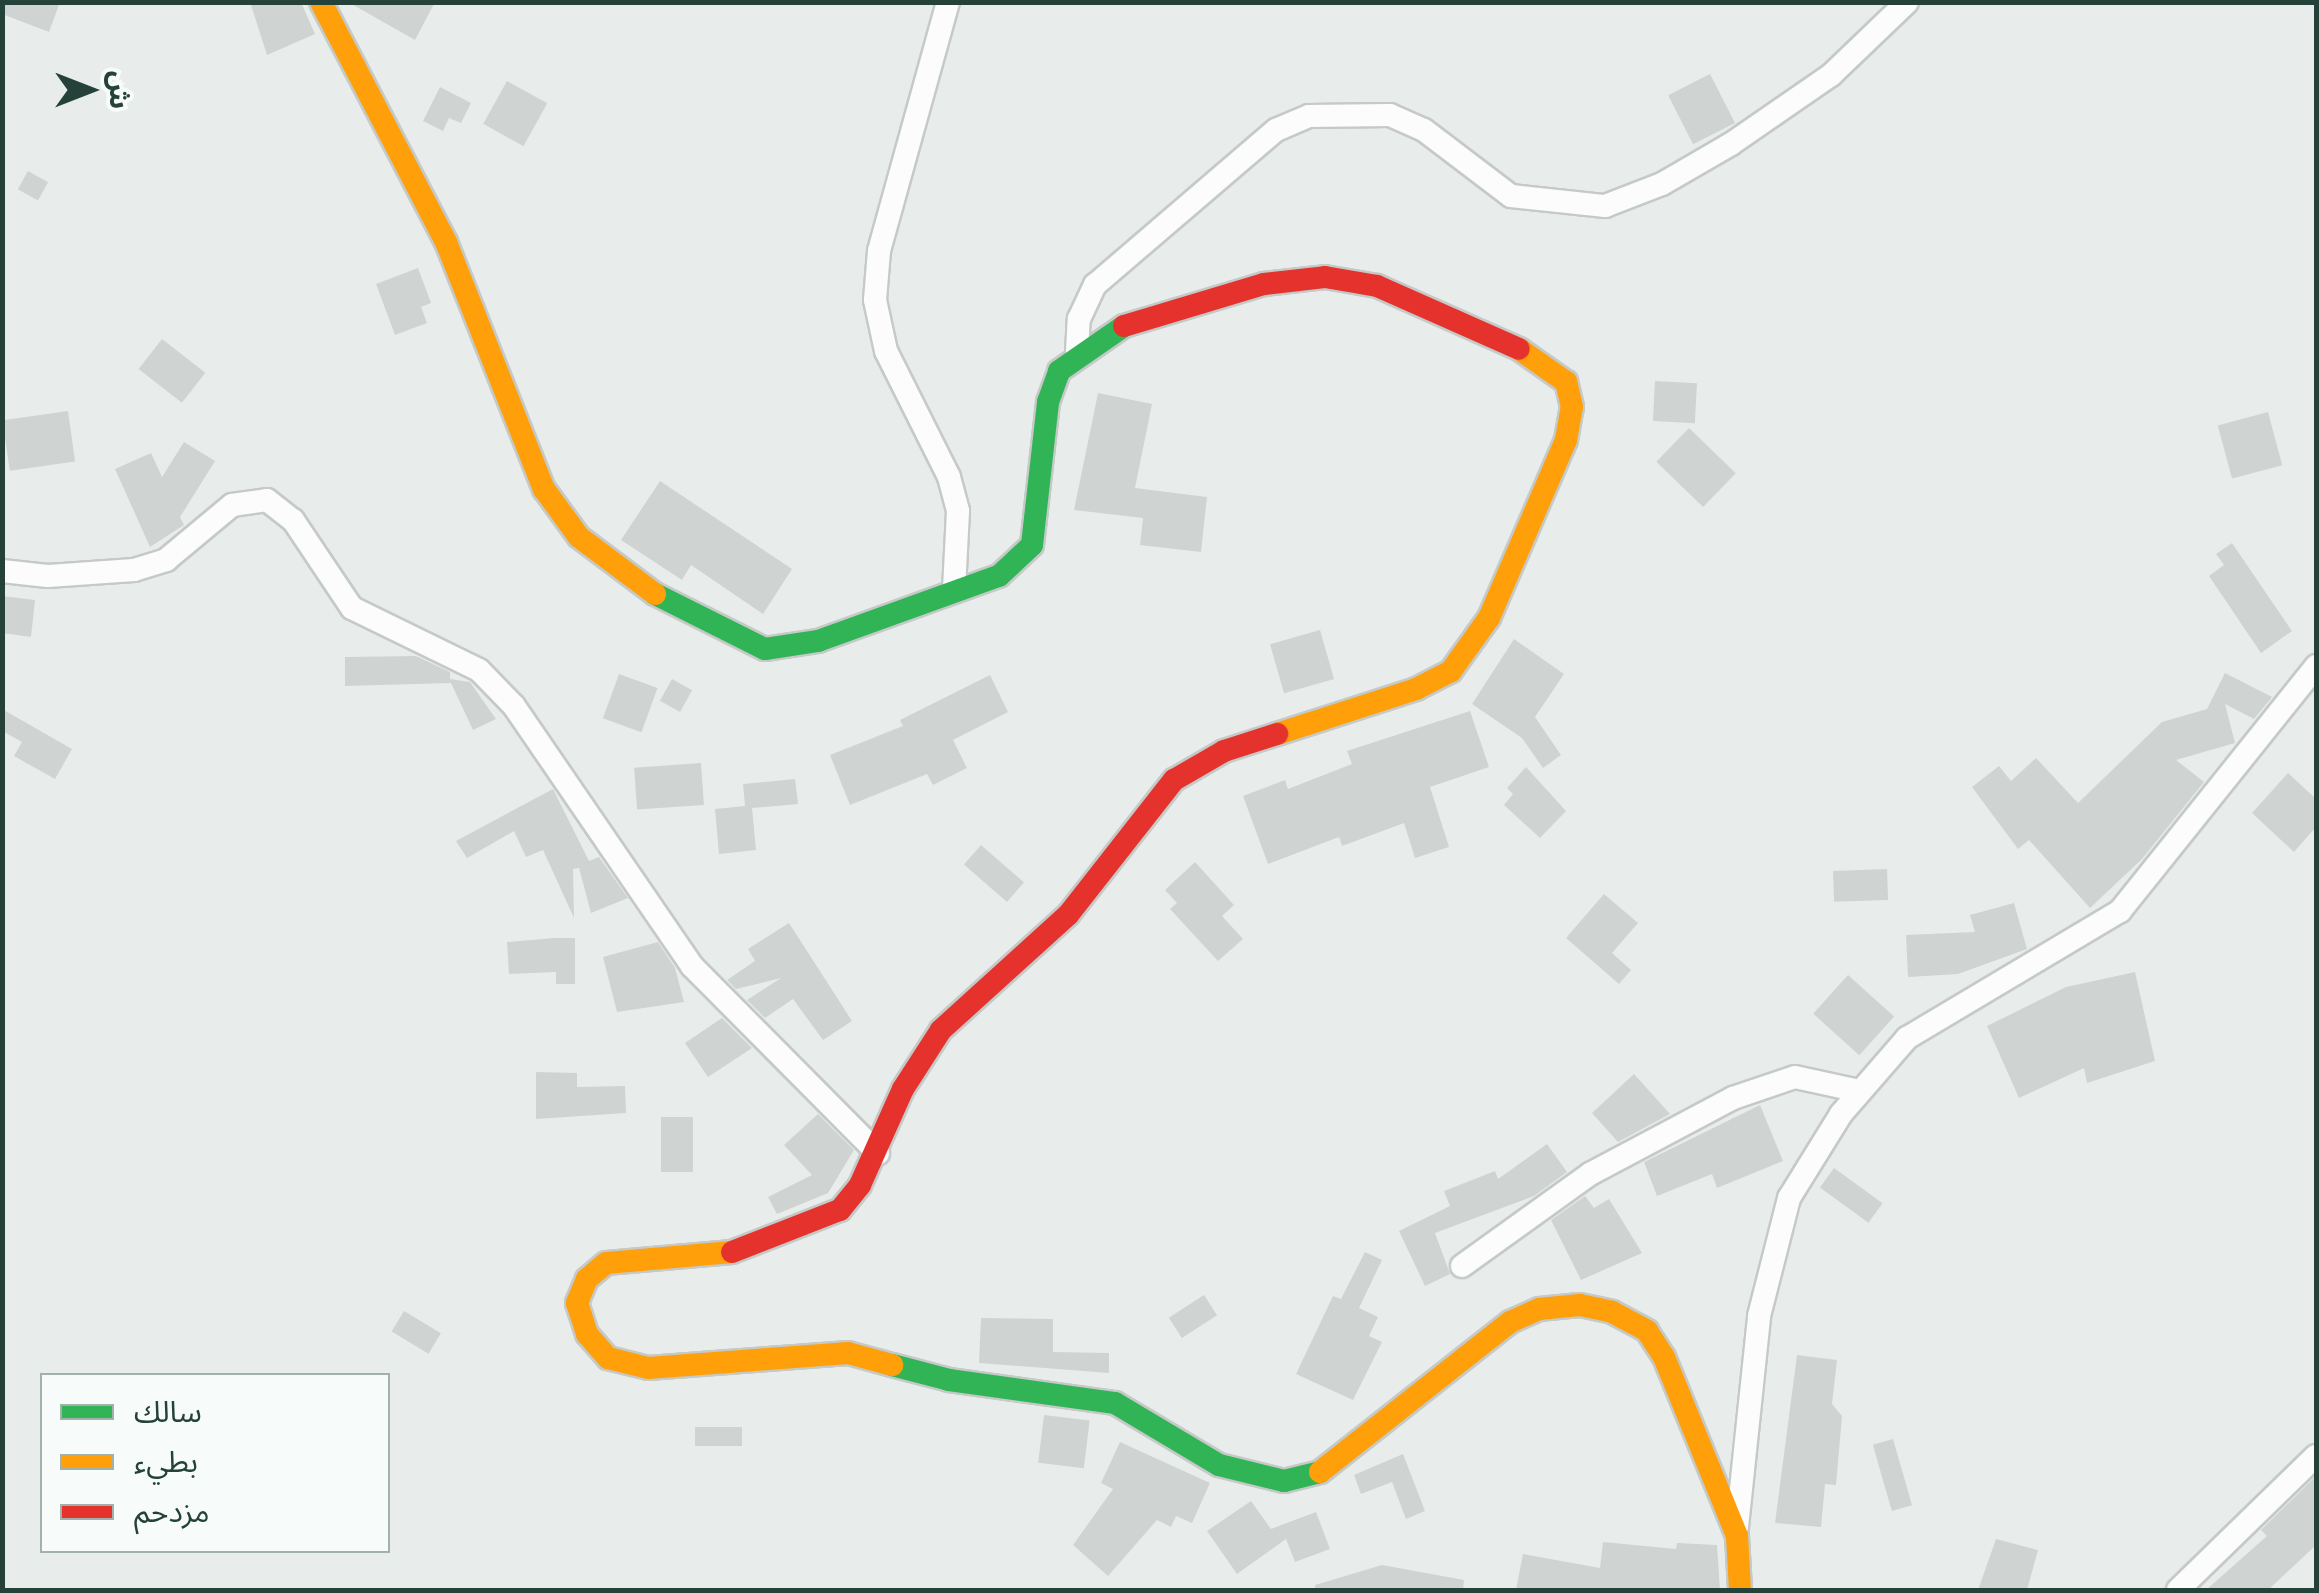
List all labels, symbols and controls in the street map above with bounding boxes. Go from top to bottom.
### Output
north arrow [40,40,140,140]
text: ش [103,71,137,109]
legend [40,1373,390,1553]
text: سالك [134,1393,202,1430]
text: بطيء [134,1443,198,1480]
text: مزدحم [134,1493,210,1530]

